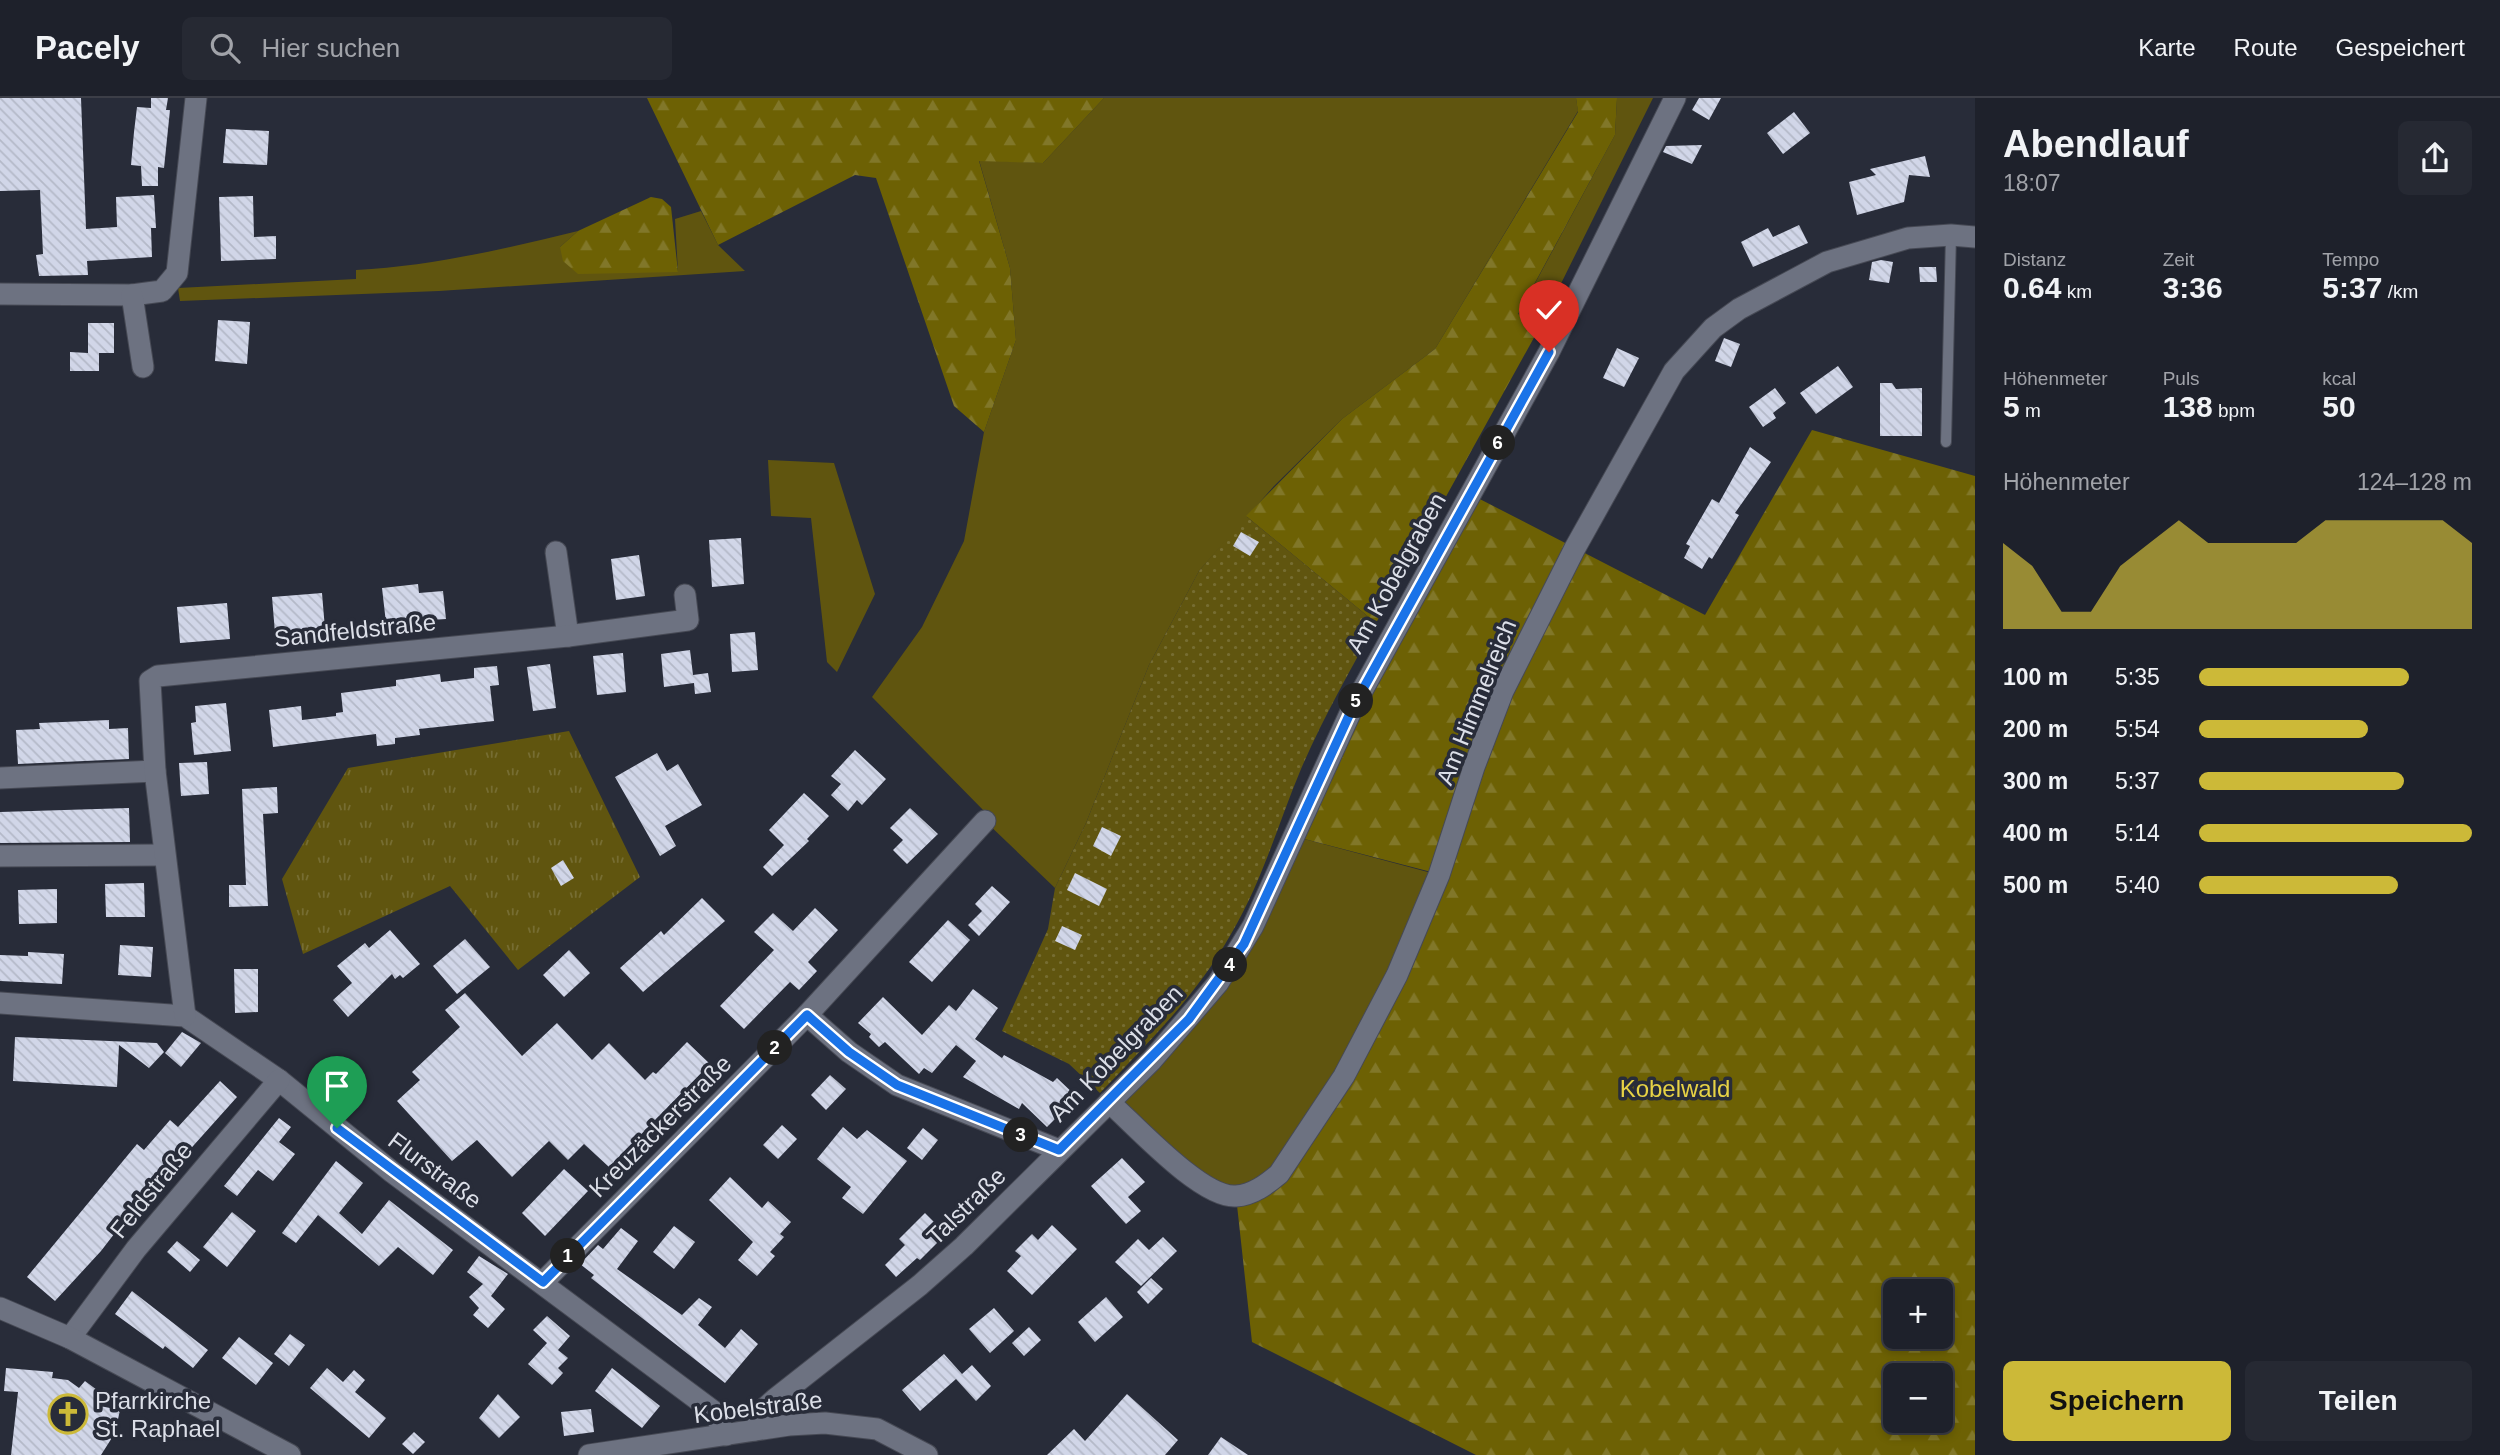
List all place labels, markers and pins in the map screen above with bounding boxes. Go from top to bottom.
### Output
pin [1519,280,1579,352]
pin: 6 [1480,426,1516,460]
pin: 5 [1338,684,1374,718]
pin: 4 [1212,948,1248,982]
pin: 2 [758,1030,792,1066]
pin [307,1056,367,1128]
pin: 3 [1004,1118,1038,1152]
pin: 1 [550,1238,586,1274]
place label: Pfarrkirche St. Raphael [95,1387,220,1442]
church icon: Pfarrkirche St. Raphael [47,1393,89,1435]

